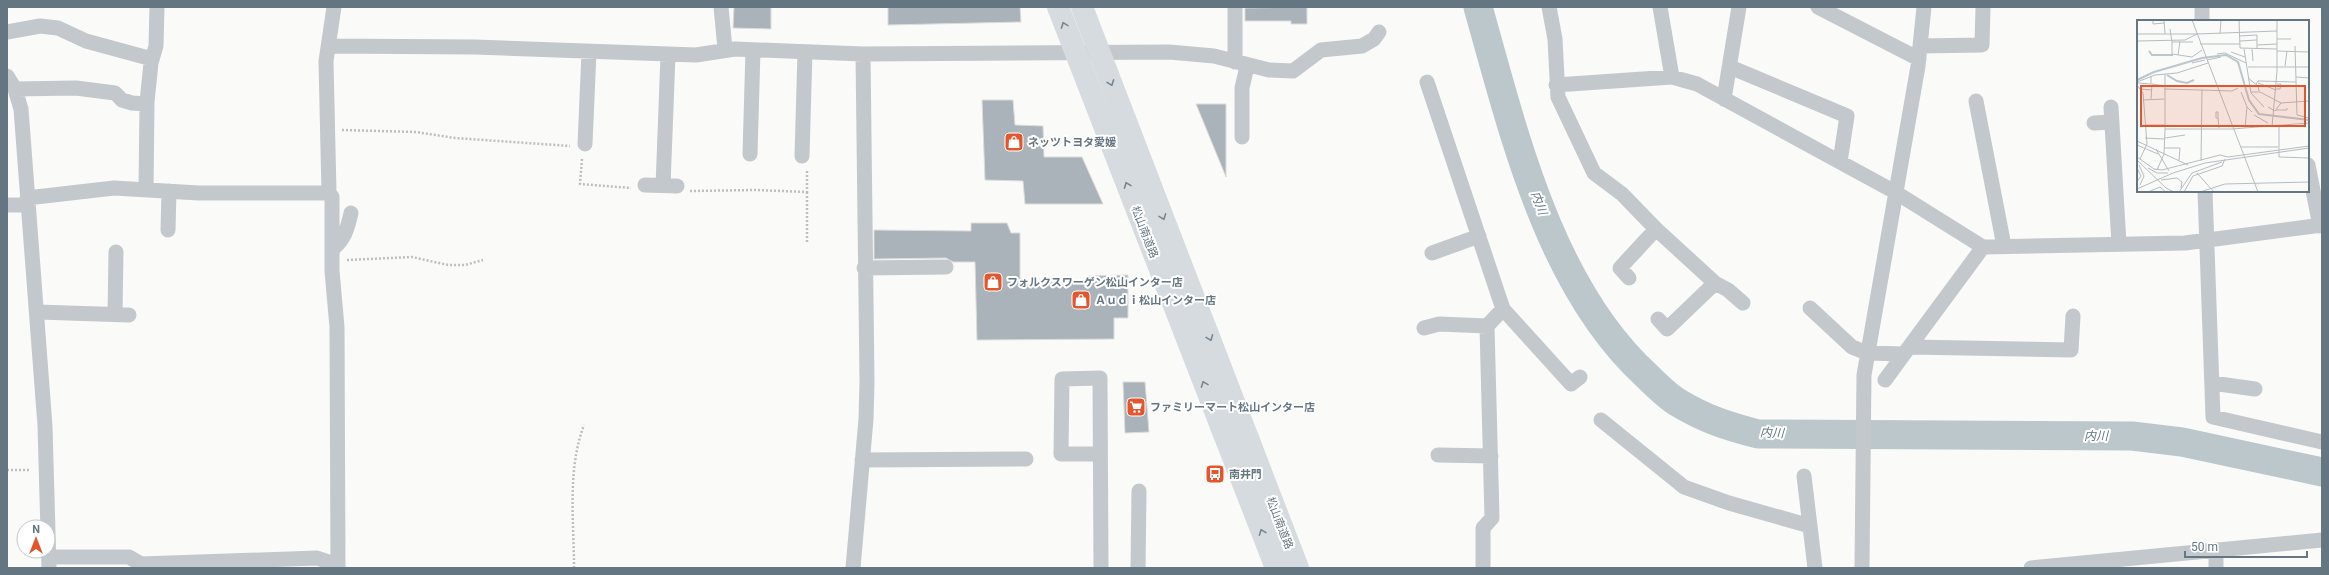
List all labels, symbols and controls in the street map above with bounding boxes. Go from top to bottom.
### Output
inset map [2137,20,2309,192]
one-way arrow [1061,21,1069,28]
one-way arrow [1107,79,1115,86]
shop icon: ネッツトヨタ愛媛 [1003,131,1025,153]
place label: ネッツトヨタ愛媛 [1028,136,1116,149]
one-way arrow [1123,182,1131,189]
water label: 内川 [1528,189,1551,219]
street label: 松山南道路 [1129,204,1160,260]
one-way arrow [1158,213,1166,220]
shop icon: フォルクスワーゲン松山インター店 [982,271,1004,293]
place label: フォルクスワーゲン松山インター店 [1007,276,1183,289]
shop icon: Ａｕｄｉ松山インター店 [1070,289,1092,311]
place label: Ａｕｄｉ松山インター店 [1095,294,1216,307]
one-way arrow [1205,335,1213,342]
one-way arrow [1201,381,1209,388]
supermarket icon: ファミリーマート松山インター店 [1125,396,1147,418]
place label: ファミリーマート松山インター店 [1150,401,1315,414]
water label: 内川 [1760,426,1786,440]
water label: 内川 [2084,429,2110,443]
bus stop icon: 南井門 [1204,463,1226,485]
place label: 南井門 [1229,468,1262,481]
street label: 松山南道路 [1264,495,1295,551]
north arrow [16,519,56,559]
text: N [32,523,40,536]
one-way arrow [1258,528,1266,535]
scale bar [2185,533,2307,559]
text: 50 m [2191,540,2218,554]

